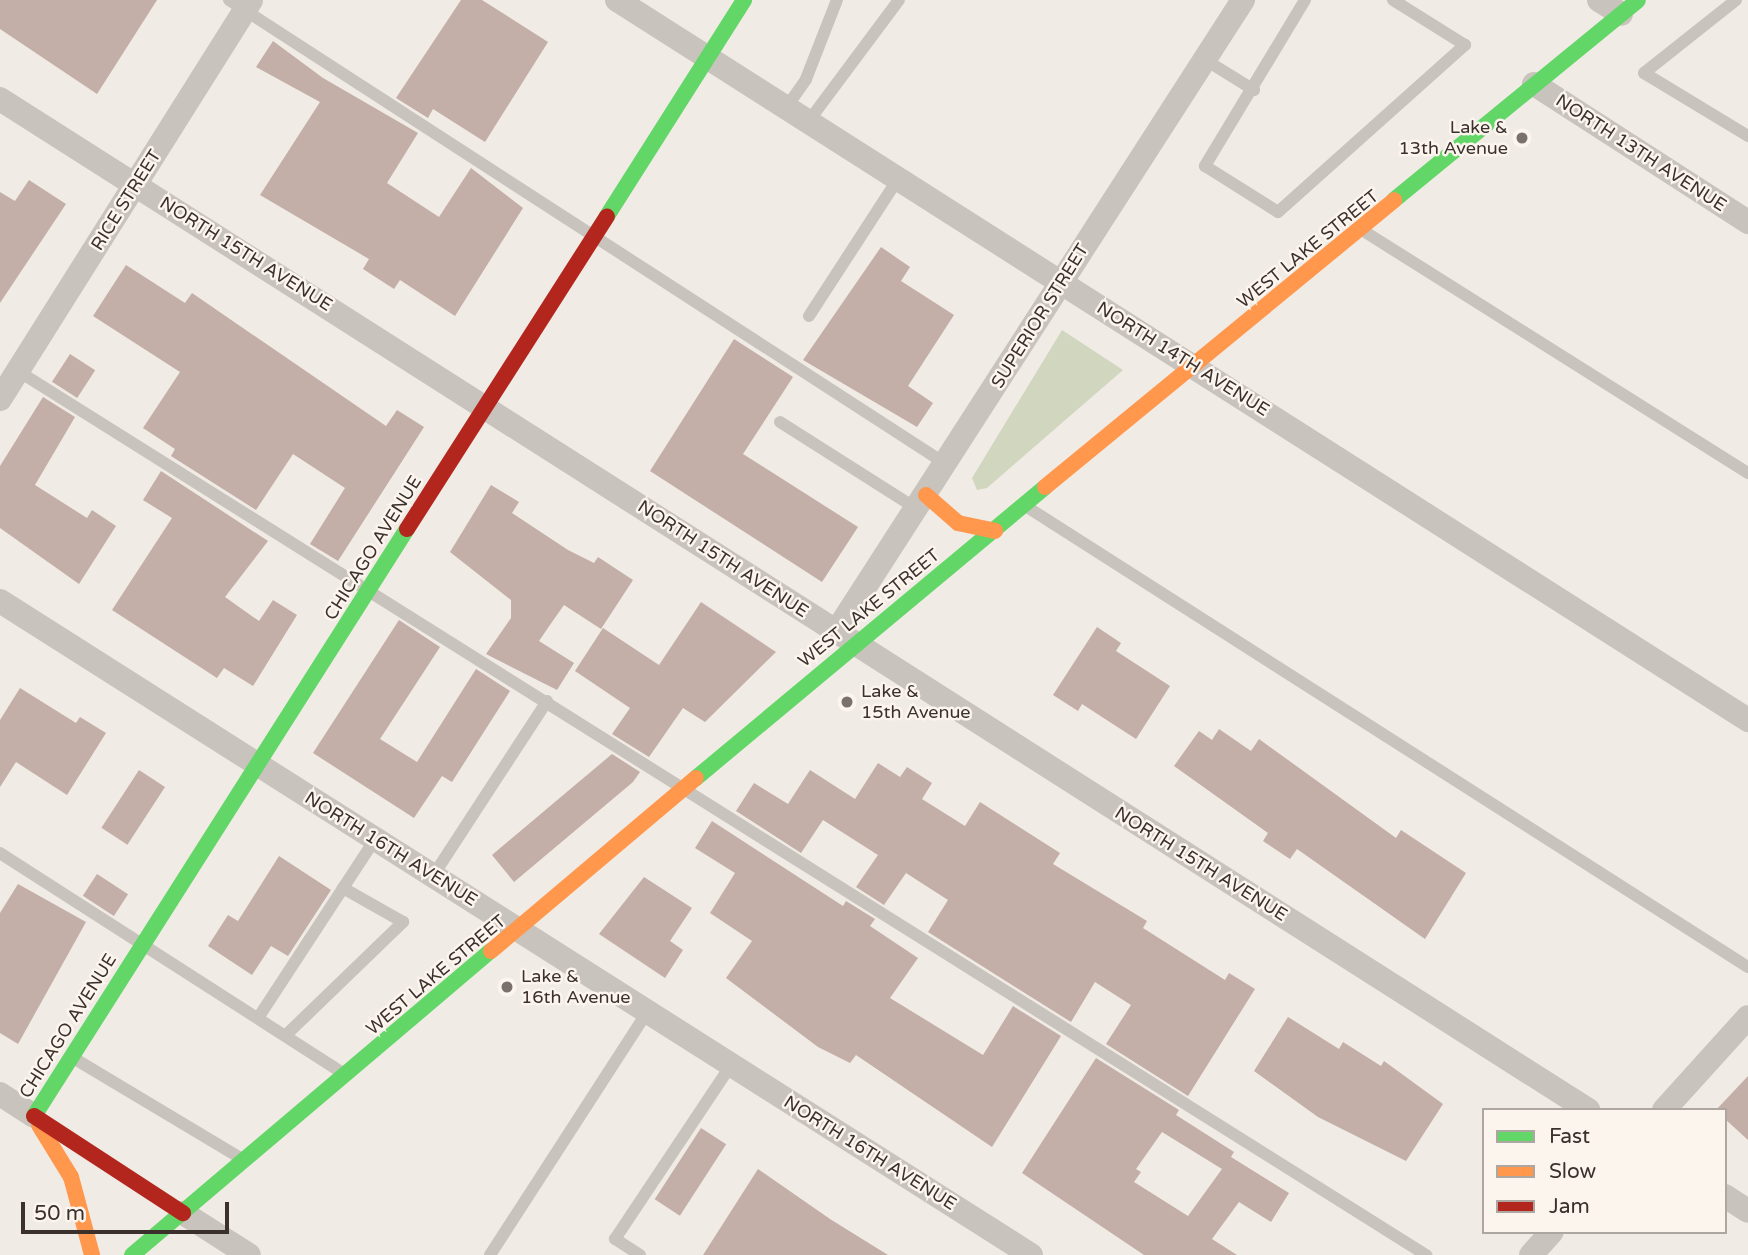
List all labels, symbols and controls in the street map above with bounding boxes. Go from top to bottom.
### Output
street label: NORTH 13TH AVENUE [1552,90,1730,216]
place label: Lake & 13th Avenue [1398,117,1508,160]
marker: Lake & 13th Avenue [1514,130,1530,146]
street label: RICE STREET [86,146,166,254]
street label: WEST LAKE STREET [1233,185,1383,313]
street label: NORTH 15TH AVENUE [156,192,336,316]
street label: SUPERIOR STREET [987,240,1093,392]
street label: NORTH 14TH AVENUE [1093,297,1273,421]
street label: CHICAGO AVENUE [320,472,426,624]
street label: NORTH 15TH AVENUE [634,496,812,622]
street label: WEST LAKE STREET [794,544,944,672]
place label: Lake & 15th Avenue [861,681,971,724]
marker: Lake & 15th Avenue [839,694,855,710]
street label: NORTH 16TH AVENUE [301,787,481,911]
street label: NORTH 15TH AVENUE [1111,802,1291,926]
street label: WEST LAKE STREET [362,910,510,1040]
street label: CHICAGO AVENUE [15,950,121,1102]
place label: Lake & 16th Avenue [521,966,631,1009]
marker: Lake & 16th Avenue [499,979,515,995]
street label: NORTH 16TH AVENUE [780,1091,960,1215]
legend [1482,1108,1727,1234]
text: Fast [1549,1124,1590,1149]
text: Slow [1549,1159,1596,1184]
scale bar [24,1188,233,1232]
text: Jam [1549,1194,1590,1219]
text: 50 m [34,1201,85,1226]

